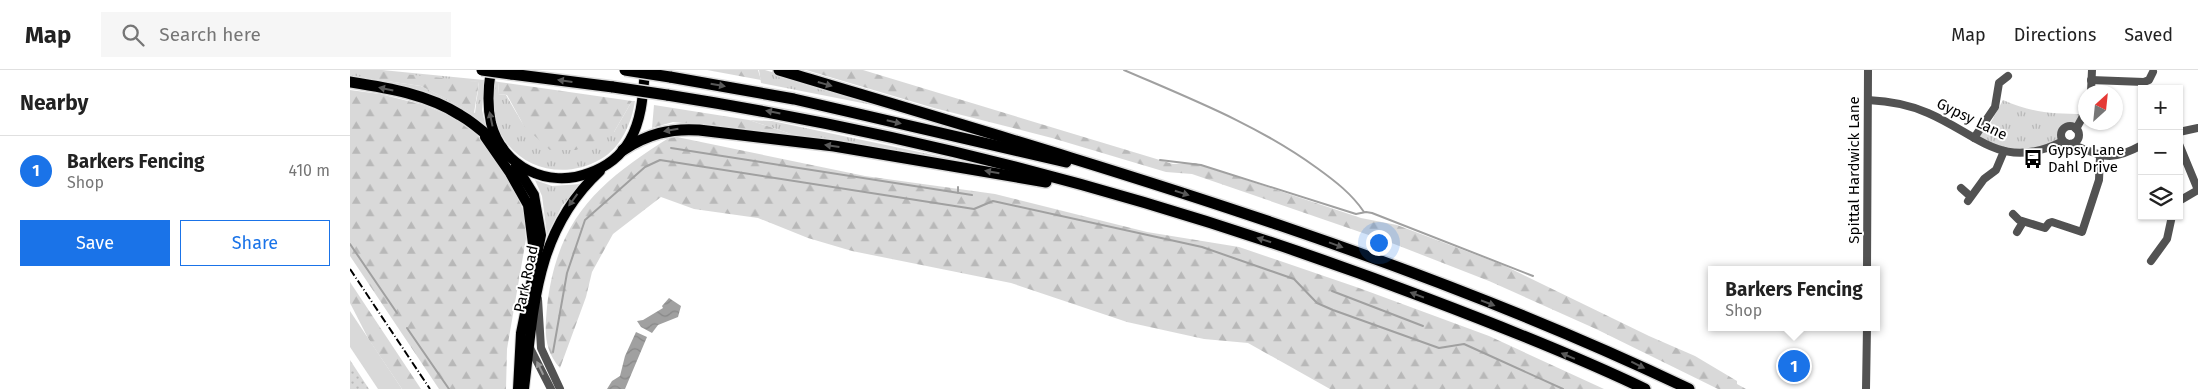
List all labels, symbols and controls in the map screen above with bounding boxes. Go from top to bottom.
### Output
search box [101,12,451,57]
text: Map [25,21,71,49]
icon: search [119,21,147,49]
text: Search here [159,23,261,46]
text: Map [1951,24,1986,46]
text: Directions [2014,24,2096,46]
text: Saved [2124,24,2173,46]
one-way arrow [556,77,572,85]
one-way arrow [818,80,833,88]
one-way arrow [711,82,727,90]
one-way arrow [378,84,394,92]
north arrow [2078,85,2123,130]
map controls [2138,85,2183,220]
button: + [2138,85,2183,130]
text: Nearby [20,90,88,116]
street label: Gypsy Lane [1934,94,2010,144]
street label: Spittal Hardwick Lane [1845,96,1863,244]
one-way arrow [765,108,780,116]
one-way arrow [486,110,494,126]
one-way arrow [887,118,902,126]
one-way arrow [662,127,678,135]
button: − [2138,130,2183,175]
place label: Gypsy Lane Dahl Drive [2048,141,2124,176]
one-way arrow [824,142,840,150]
bus stop icon: Gypsy Lane Dahl Drive [2022,148,2044,170]
text: Barkers Fencing [67,150,205,173]
text: 1 [32,161,40,180]
text: 410 m [289,161,330,180]
one-way arrow [984,168,1000,176]
text: Shop [67,173,104,192]
button: layers [2138,175,2183,220]
one-way arrow [1175,190,1190,198]
one-way arrow [567,193,578,206]
button: Save [20,220,170,266]
button: Share [180,220,330,266]
your location [1366,230,1392,256]
one-way arrow [1257,236,1272,243]
one-way arrow [1329,241,1344,249]
street label: Park Road [510,244,542,314]
popup [1708,266,1880,331]
text: Barkers Fencing [1725,278,1863,301]
one-way arrow [1410,290,1425,298]
one-way arrow [1481,299,1496,307]
text: Shop [1725,301,1762,320]
pin: 1 [1778,347,1810,385]
one-way arrow [1561,351,1575,359]
one-way arrow [536,360,544,375]
one-way arrow [1631,361,1645,369]

